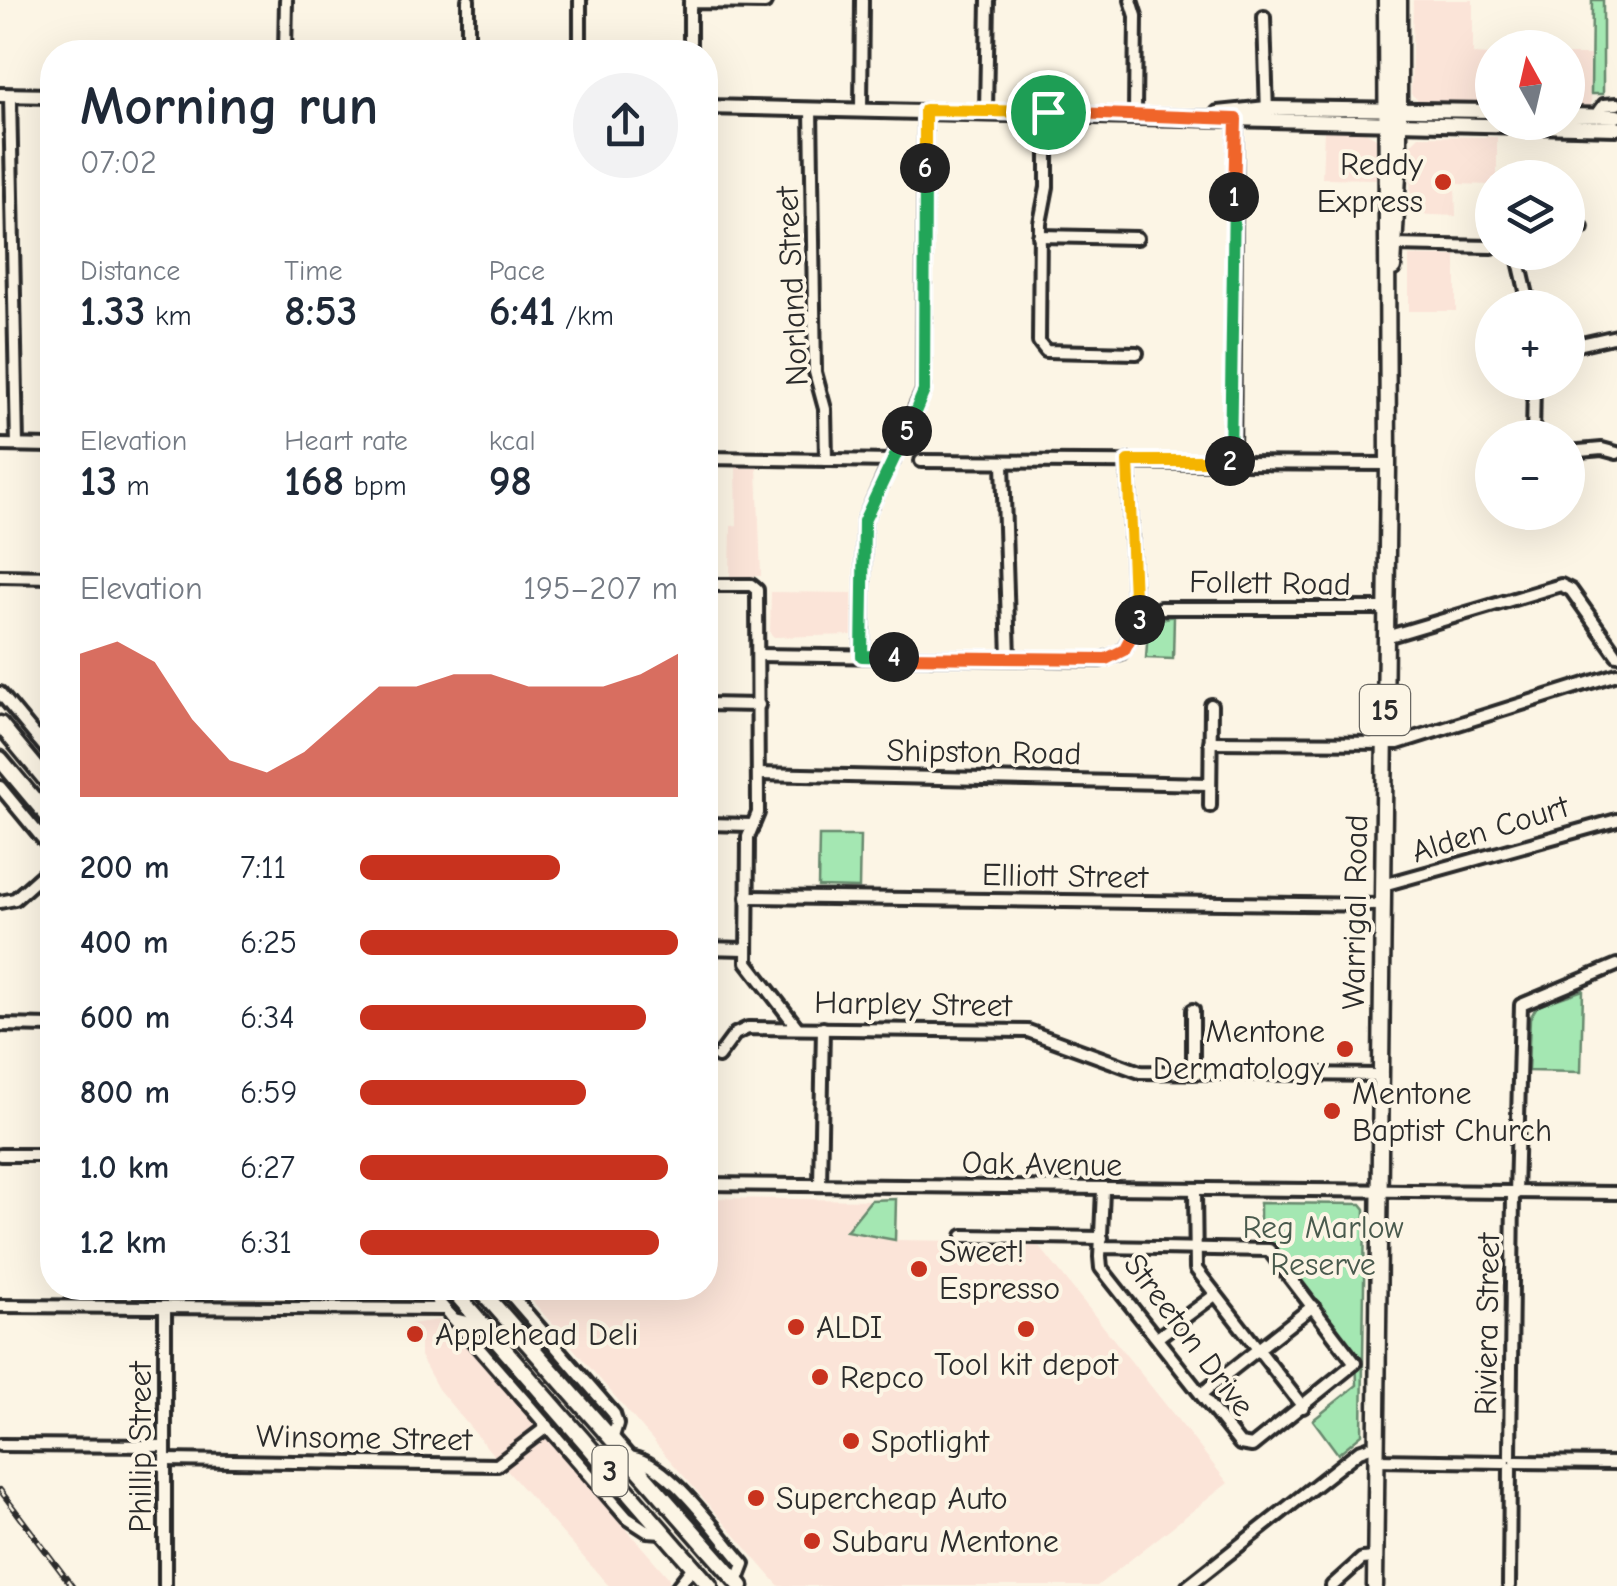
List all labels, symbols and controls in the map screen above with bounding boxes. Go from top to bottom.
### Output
north arrow [1475,30,1585,140]
map controls [1475,30,1585,530]
pin [1006,70,1091,155]
button: share [573,73,678,178]
text: Morning run [80,74,378,138]
icon: arrive [1021,85,1076,140]
pin: 6 [900,143,950,193]
text: 07:02 [80,144,157,181]
place label: Reddy Express [1317,146,1424,220]
text: 6 [918,152,932,184]
button: layers [1475,160,1585,270]
marker: Reddy Express [1432,171,1454,193]
pin: 1 [1209,172,1259,222]
text: 1 [1228,181,1240,213]
street label: Norland Street [768,184,816,387]
text: Distance [80,255,180,287]
text: Time [284,255,342,287]
text: Pace [489,255,545,287]
text: 1.33 [80,287,146,336]
text: 8:53 [284,287,358,336]
text: 6:41 [489,287,556,336]
button: + [1475,290,1585,400]
text: km [146,300,192,332]
text: /km [556,300,614,332]
pin: 5 [882,406,932,456]
text: 5 [900,415,914,447]
button: − [1475,420,1585,530]
text: Elevation [80,425,187,457]
text: Heart rate [284,425,408,457]
text: kcal [489,425,536,457]
pin: 2 [1205,436,1255,486]
text: 2 [1223,445,1237,477]
text: 13 [80,457,117,506]
text: 168 [284,457,344,506]
text: 98 [489,457,532,506]
text: m [117,470,150,502]
text: bpm [344,470,407,502]
street label: Follett Road [1189,563,1351,603]
text: Elevation [80,570,203,607]
text: 195–207 m [523,570,678,607]
pin: 3 [1115,595,1165,645]
text: 3 [1133,604,1147,636]
pin: 4 [869,632,919,682]
text: 4 [887,641,901,673]
road number: 15 [1360,685,1410,735]
street label: Shipston Road [886,732,1082,772]
street label: Alden Court [1407,787,1574,870]
street label: Warrigal Road [1335,814,1375,1010]
text: 200 m [80,849,169,886]
text: 7:11 [240,849,286,886]
street label: Elliott Street [982,856,1149,896]
text: 400 m [80,924,168,961]
text: 6:25 [240,924,297,961]
street label: Harpley Street [814,984,1013,1024]
text: 600 m [80,999,170,1036]
text: 6:34 [240,999,295,1036]
place label: Mentone Dermatology [1153,1013,1326,1087]
marker: Mentone Dermatology [1334,1038,1356,1060]
text: 800 m [80,1074,170,1111]
text: 6:59 [240,1074,297,1111]
place label: Mentone Baptist Church [1352,1075,1552,1149]
marker: Mentone Baptist Church [1321,1100,1343,1122]
street label: Oak Avenue [961,1144,1123,1184]
text: 1.0 km [80,1149,169,1186]
text: 6:27 [240,1149,295,1186]
park label: Reg Marlow Reserve [1242,1209,1404,1283]
text: 1.2 km [80,1224,167,1261]
text: 6:31 [240,1224,292,1261]
street label: Riviera Street [1467,1232,1507,1416]
place label: Sweet! Espresso [939,1233,1060,1307]
street label: Streeton Drive [1116,1247,1262,1423]
marker: Sweet! Espresso [908,1258,930,1280]
place label: ALDI [816,1309,882,1346]
place label: Applehead Deli [435,1316,638,1353]
marker: ALDI [785,1316,807,1338]
marker: Tool kit depot [1015,1318,1037,1340]
marker: Applehead Deli [404,1323,426,1345]
place label: Tool kit depot [934,1346,1119,1383]
place label: Repco [840,1359,924,1396]
street label: Phillip Street [122,1360,159,1533]
marker: Repco [809,1366,831,1388]
street label: Winsome Street [256,1418,473,1458]
place label: Spotlight [871,1423,990,1460]
marker: Spotlight [840,1430,862,1452]
road number: 3 [592,1446,628,1496]
place label: Supercheap Auto [776,1480,1008,1517]
marker: Supercheap Auto [745,1487,767,1509]
place label: Subaru Mentone [832,1523,1059,1560]
marker: Subaru Mentone [801,1530,823,1552]

